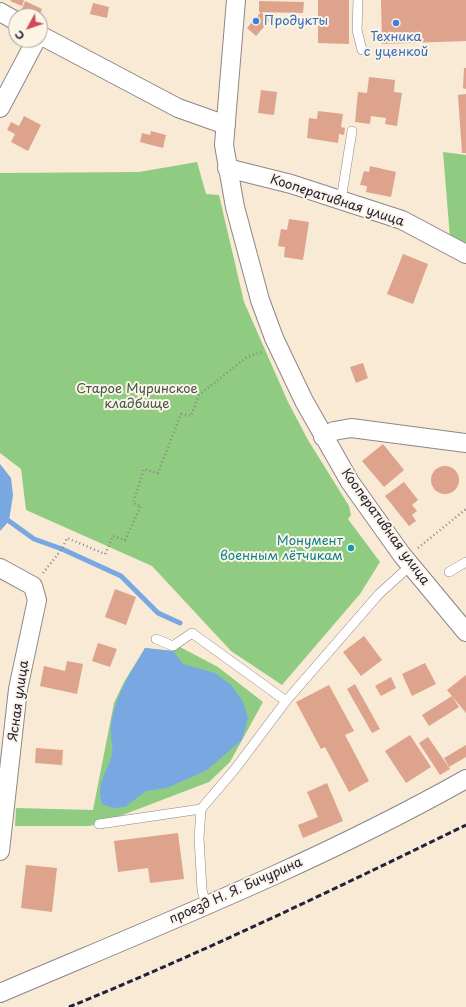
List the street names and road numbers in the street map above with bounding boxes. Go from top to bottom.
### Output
street label: Кооперативная улица [268,172,406,230]
street label: Кооперативная улица [337,466,433,588]
street label: Ясная улица [6,659,32,743]
street label: проезд Н. Я. Бичурина [167,855,305,927]

